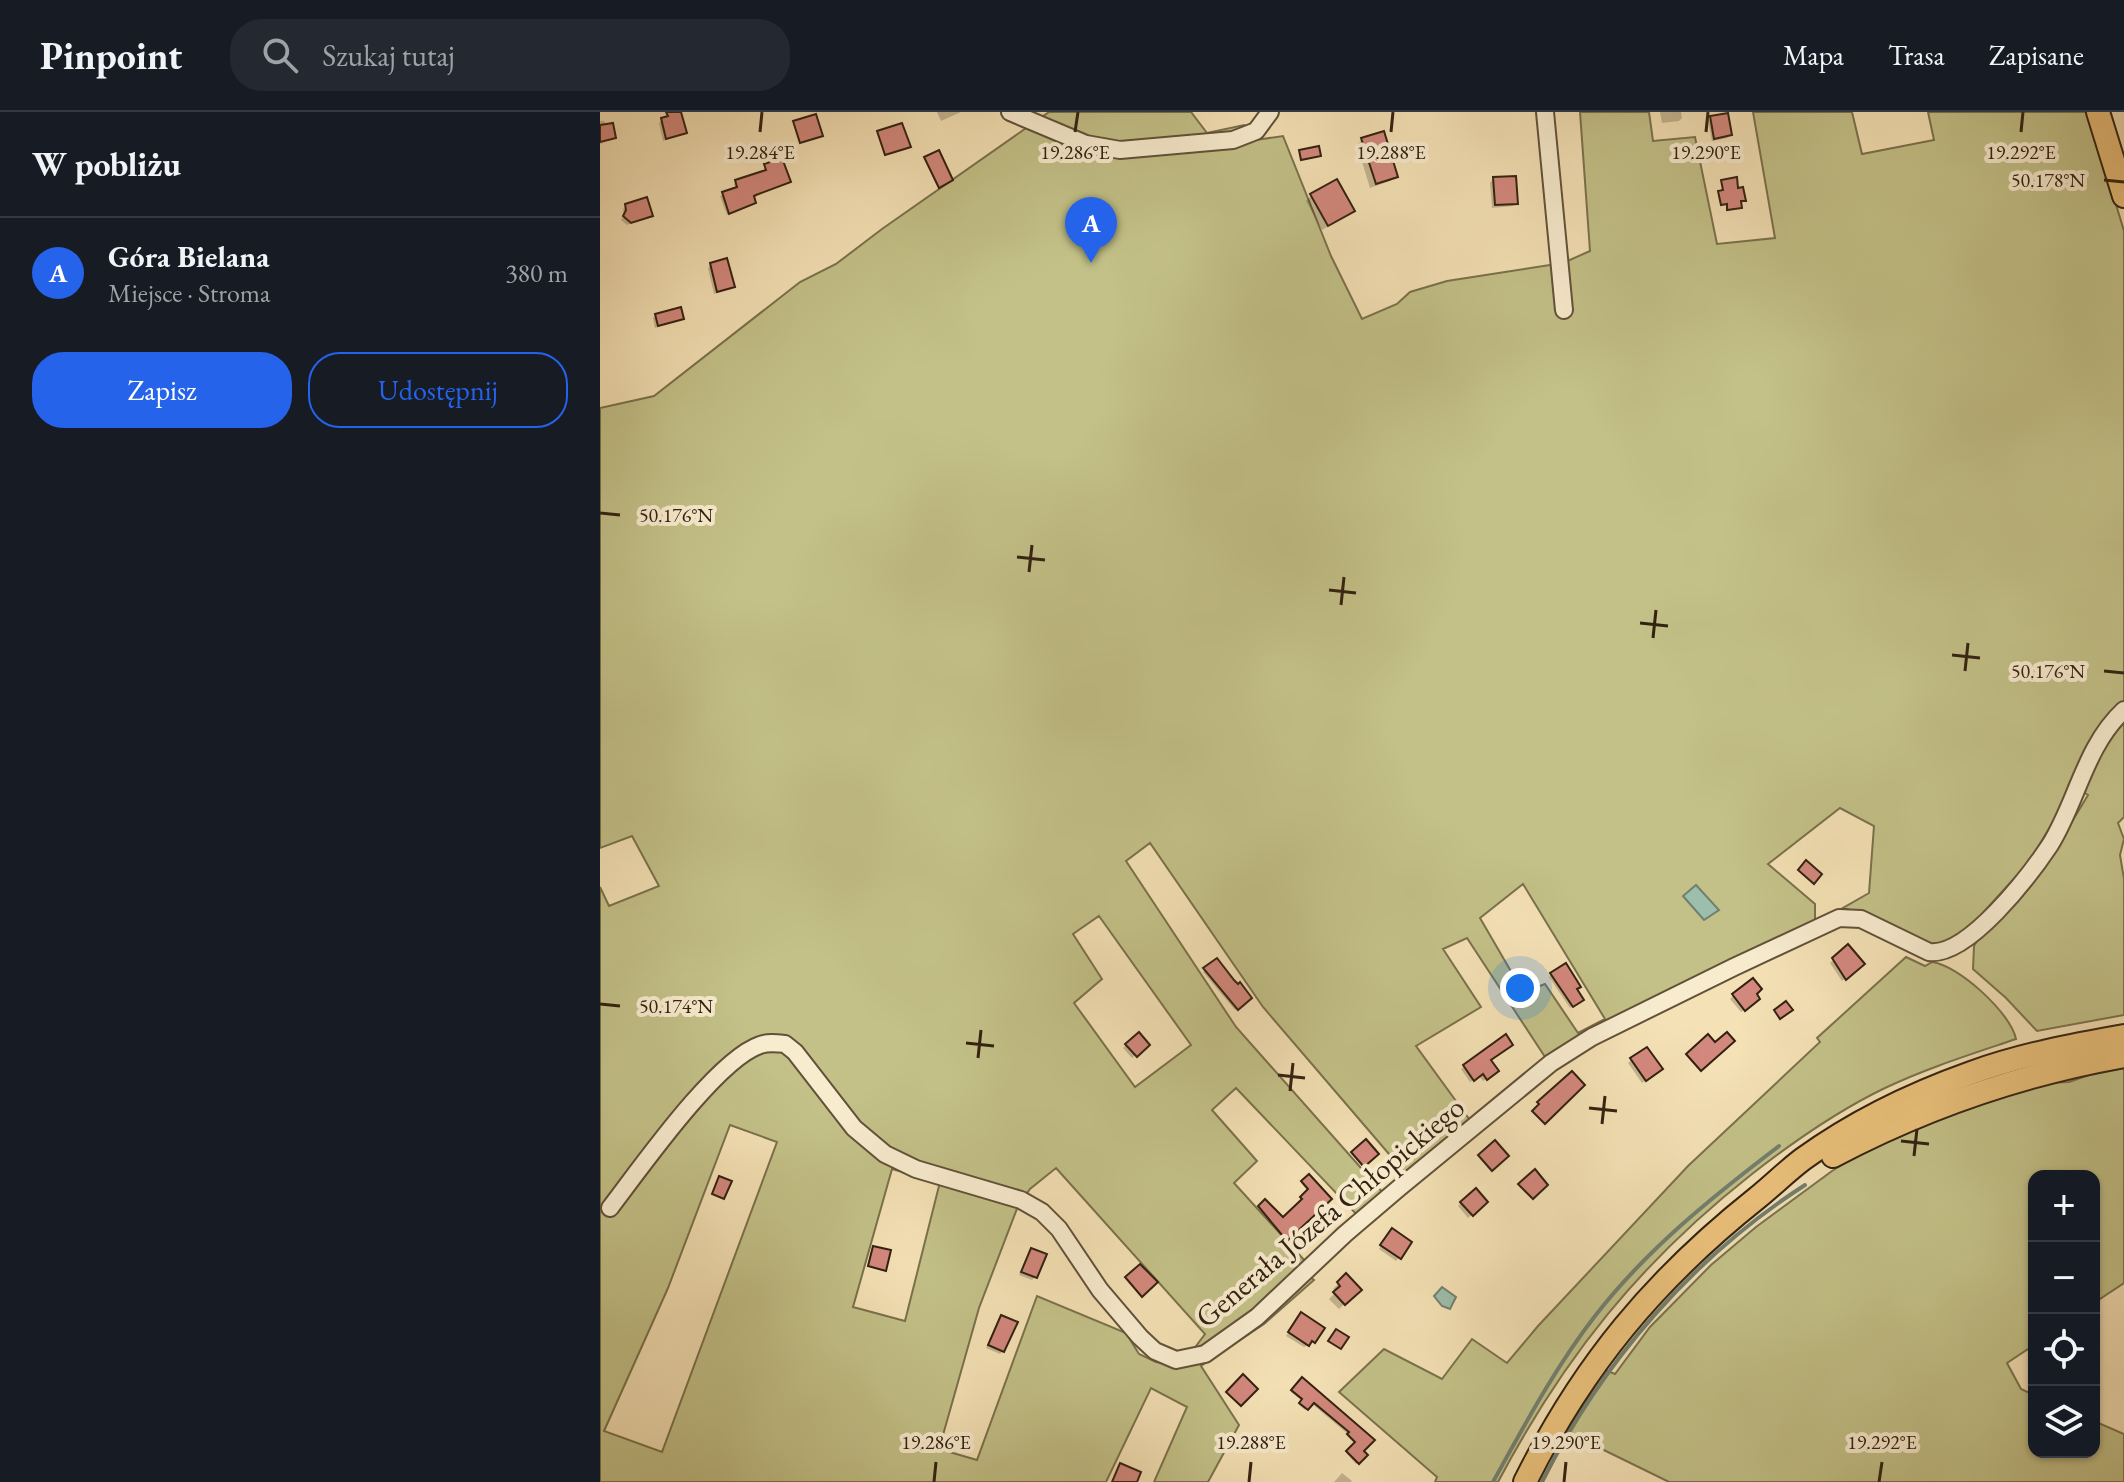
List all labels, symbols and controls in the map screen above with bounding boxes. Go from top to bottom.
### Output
search box [230,19,790,91]
text: Pinpoint [40,31,182,80]
icon: search [258,33,302,77]
text: Szukaj tutaj [322,36,455,75]
text: Mapa [1783,37,1844,73]
text: Trasa [1888,37,1945,73]
text: Zapisane [1989,37,2084,73]
text: 19.284°E [725,139,795,165]
text: 19.286°E [1040,139,1110,165]
text: 19.288°E [1356,139,1426,165]
text: 19.290°E [1671,139,1741,165]
text: 19.292°E [1986,139,2056,165]
text: W pobliżu [32,142,181,186]
text: 50.178°N [2011,167,2085,193]
pin: A [1065,197,1117,263]
text: Góra Bielana [108,237,269,276]
text: A [49,256,67,290]
text: 380 m [505,256,568,290]
text: Miejsce · Stroma [108,276,270,310]
button: Zapisz [32,352,292,428]
button: Udostępnij [308,352,568,428]
text: 50.176°N [639,502,713,528]
text: 50.176°N [2011,658,2085,684]
your location [1500,968,1540,1008]
text: 50.174°N [639,993,713,1019]
street label: Generała Józefa Chłopickiego [1187,1087,1472,1336]
map controls [2028,1170,2100,1458]
button: + [2028,1170,2100,1242]
button: − [2028,1242,2100,1314]
button: locate [2028,1314,2100,1386]
button: layers [2028,1386,2100,1458]
text: 19.286°E [901,1429,971,1455]
text: 19.288°E [1216,1429,1286,1455]
text: 19.290°E [1531,1429,1601,1455]
text: 19.292°E [1847,1429,1917,1455]

